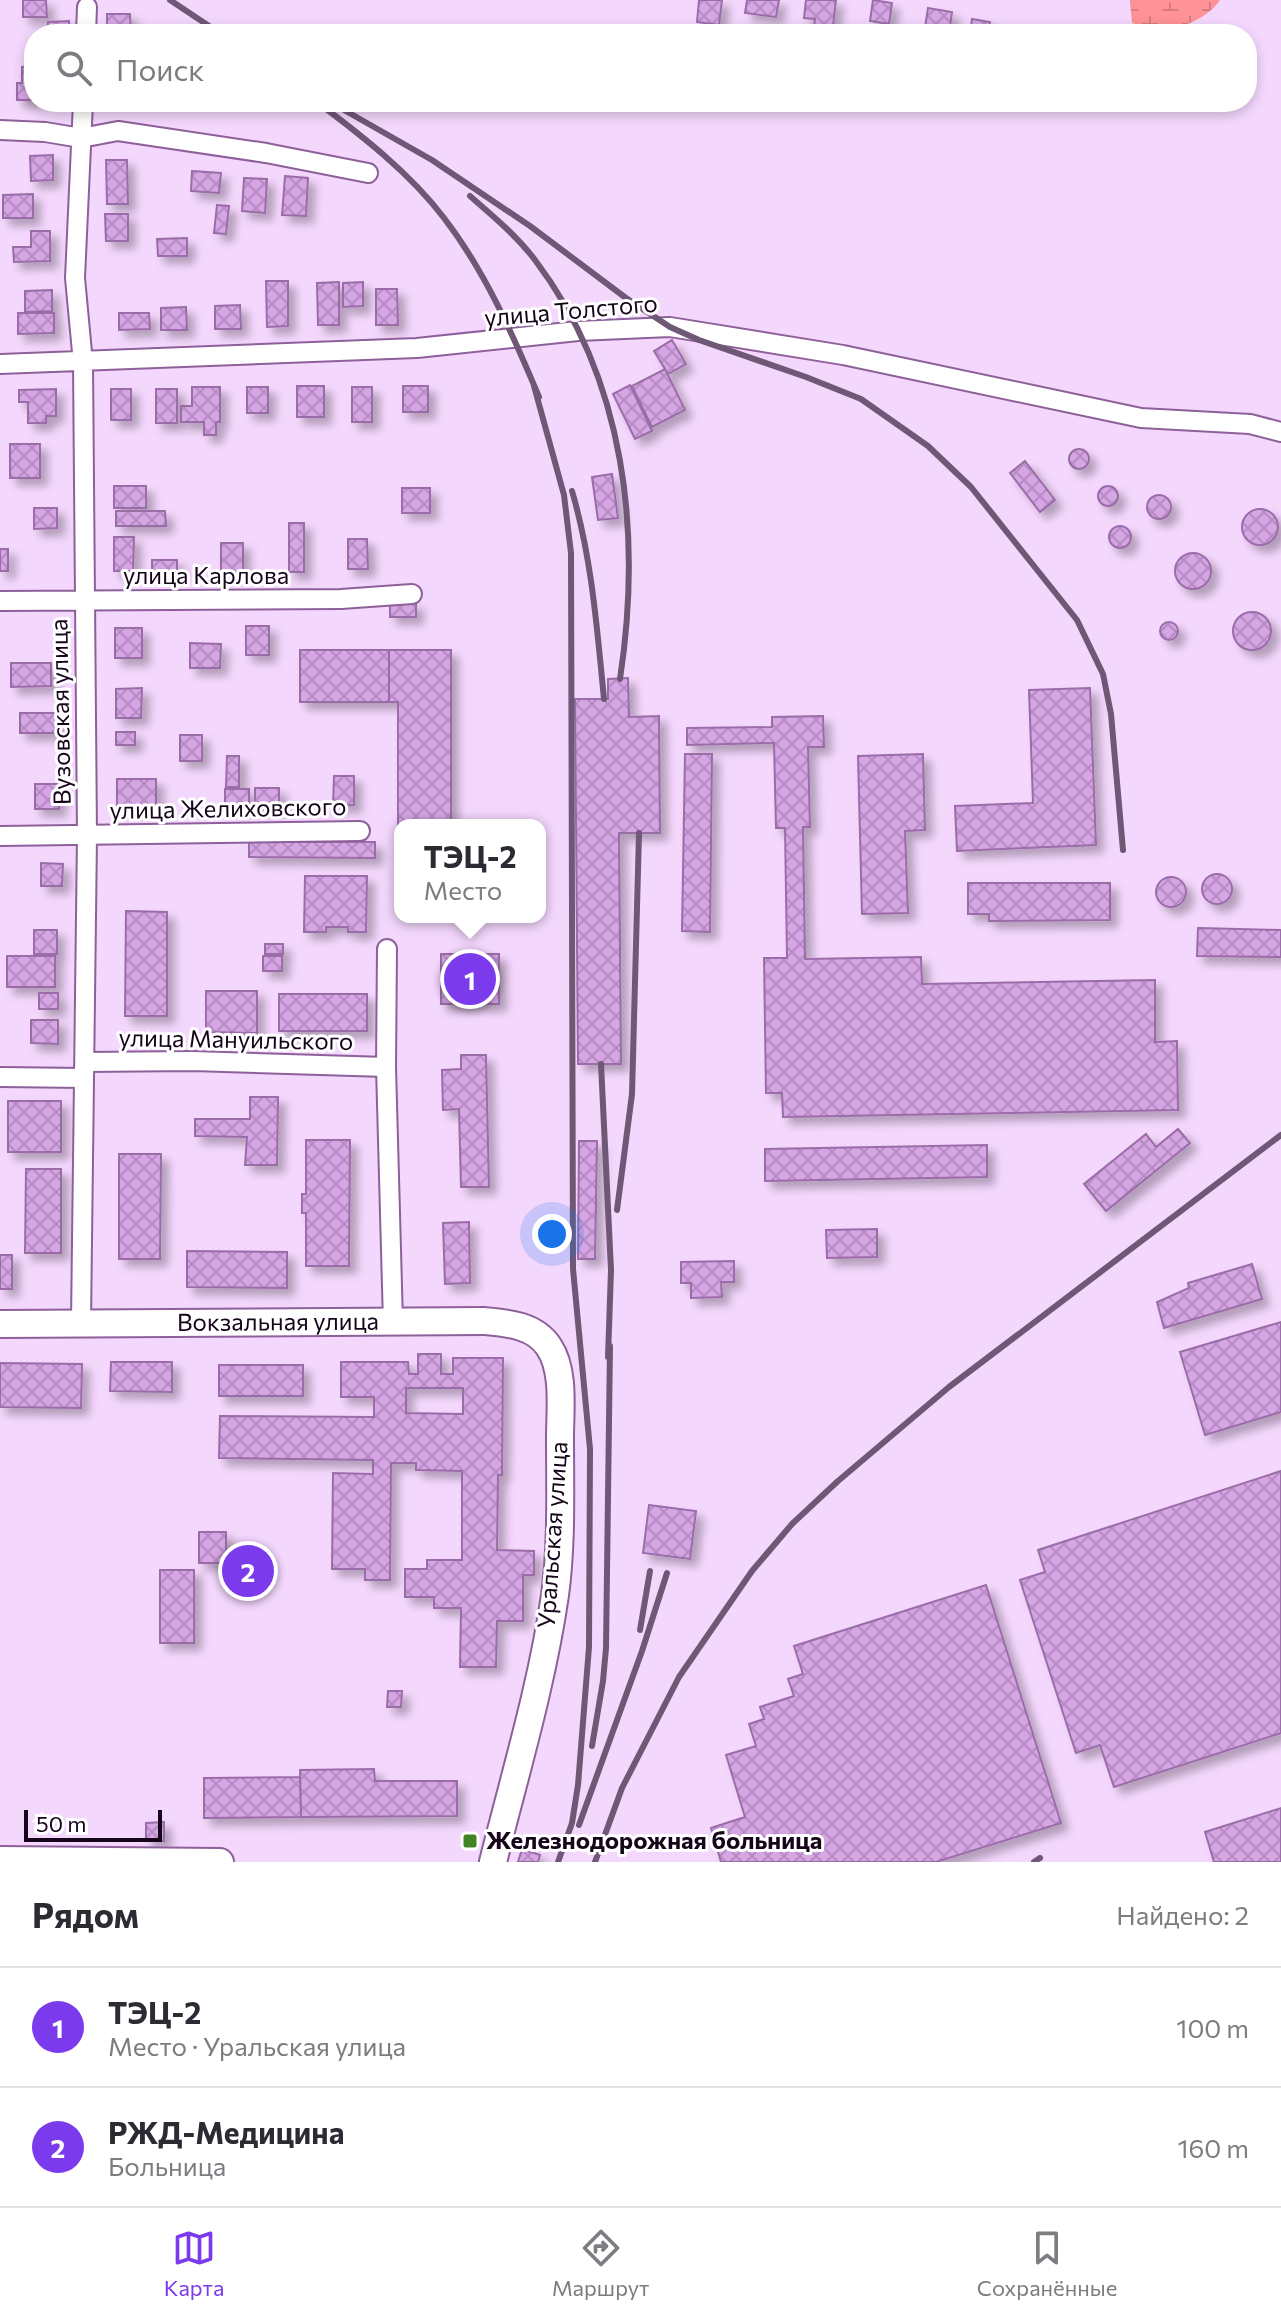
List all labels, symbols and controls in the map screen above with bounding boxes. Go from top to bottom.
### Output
search box [24,24,1257,112]
icon: search [52,46,96,90]
text: Поиск [116,50,204,87]
street label: улица Толстого [483,287,659,332]
street label: улица Карлова [123,560,289,589]
street label: Вузовская улица [43,619,76,806]
street label: улица Желиховского [109,791,347,824]
popup [394,819,546,923]
text: ТЭЦ-2 [423,837,517,874]
text: Место [423,874,502,905]
pin: 1 [444,949,496,1009]
street label: улица Мануильского [118,1022,354,1055]
your location [532,1214,572,1254]
street label: Вокзальная улица [177,1306,379,1336]
street label: Уральская улица [531,1440,573,1629]
pin: 2 [222,1541,274,1601]
scale bar [24,1806,162,1842]
text: 50 m [36,1810,86,1837]
place label: Железнодорожная больница [486,1825,822,1854]
marker: Железнодорожная больница [461,1832,479,1850]
text: Рядом [32,1893,139,1935]
text: Найдено: 2 [1116,1899,1249,1930]
text: ТЭЦ-2 [108,1993,201,2030]
text: 1 [52,2012,64,2043]
text: 100 m [1176,2012,1249,2043]
text: Место · Уральская улица [108,2030,406,2061]
text: РЖД-Медицина [108,2113,344,2150]
text: 2 [51,2132,65,2163]
text: 160 m [1177,2132,1249,2163]
text: Больница [108,2150,226,2181]
tab: Карта [164,2226,224,2301]
tab: Маршрут [552,2226,649,2301]
tab: Сохранённые [977,2226,1117,2301]

